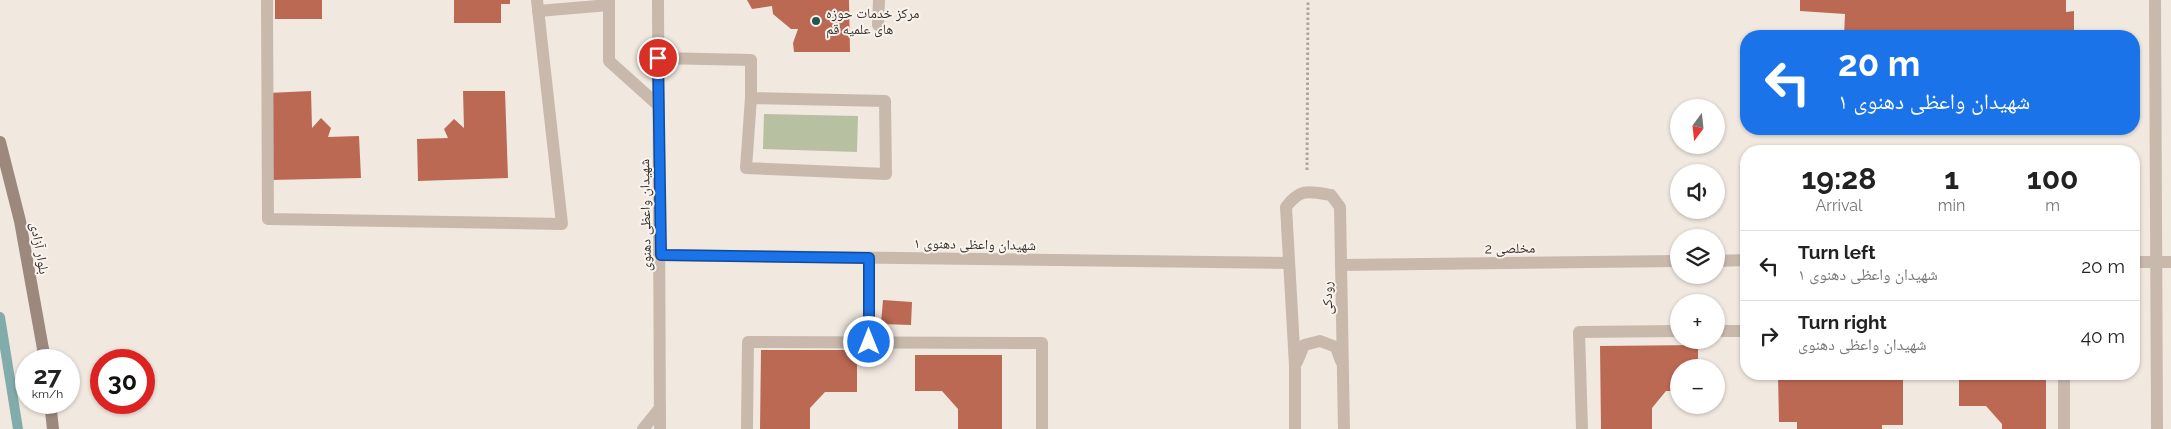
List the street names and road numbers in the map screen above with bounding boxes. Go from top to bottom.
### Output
street label: شهیدان واعظی دهنوی [636,159,655,271]
street label: بلوار آزادی [27,221,52,276]
street label: شهیدان واعظی دهنوی ۱ [914,235,1036,254]
street label: مخلصی 2 [1485,240,1535,257]
street label: رودکی [1319,281,1336,315]

